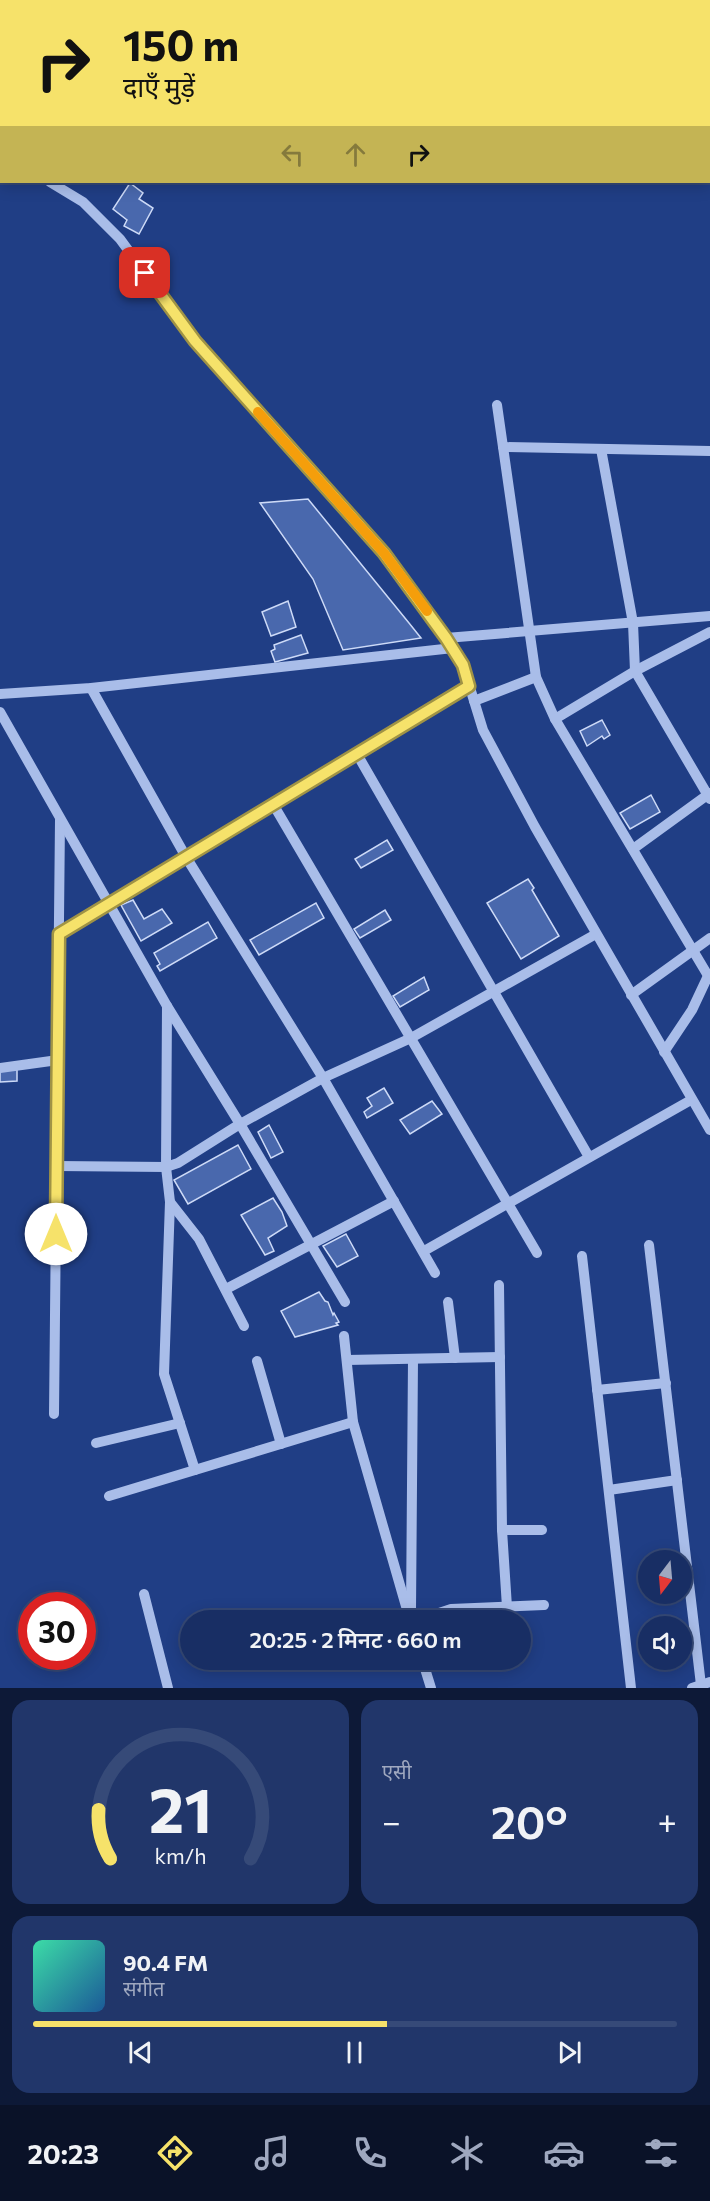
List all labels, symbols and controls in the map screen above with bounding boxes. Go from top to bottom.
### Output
text: 150 m [123,18,239,70]
icon: right [24,24,102,102]
text: दाएँ मुड़ें [123,70,195,103]
icon: left [276,138,309,171]
icon: ahead [339,138,372,171]
icon: right [402,138,435,171]
pin [119,247,170,298]
icon: arrive [128,256,161,289]
position arrow [24,1202,88,1266]
north arrow [638,1550,692,1604]
map controls [638,1550,692,1670]
speed limit sign: 30 [18,1592,96,1670]
button: sound [638,1616,692,1670]
text: 20:25 · 2 मिनट · 660 m [250,1626,461,1653]
text: एसी [382,1759,412,1783]
text: 21 [149,1770,212,1846]
text: 20° [491,1793,568,1848]
text: − [382,1800,401,1841]
text: + [658,1800,677,1841]
text: km/h [154,1842,207,1868]
text: 90.4 FM [123,1949,208,1976]
text: संगीत [123,1976,164,2000]
icon: previous [124,2036,157,2069]
icon: pause [338,2036,371,2069]
icon: next [553,2036,586,2069]
icon: directions [154,2132,196,2174]
icon: music [251,2132,293,2174]
icon: phone [349,2132,391,2174]
icon: climate [446,2132,488,2174]
icon: car [543,2132,585,2174]
icon: filters [640,2132,682,2174]
text: 20:23 [28,2137,99,2170]

